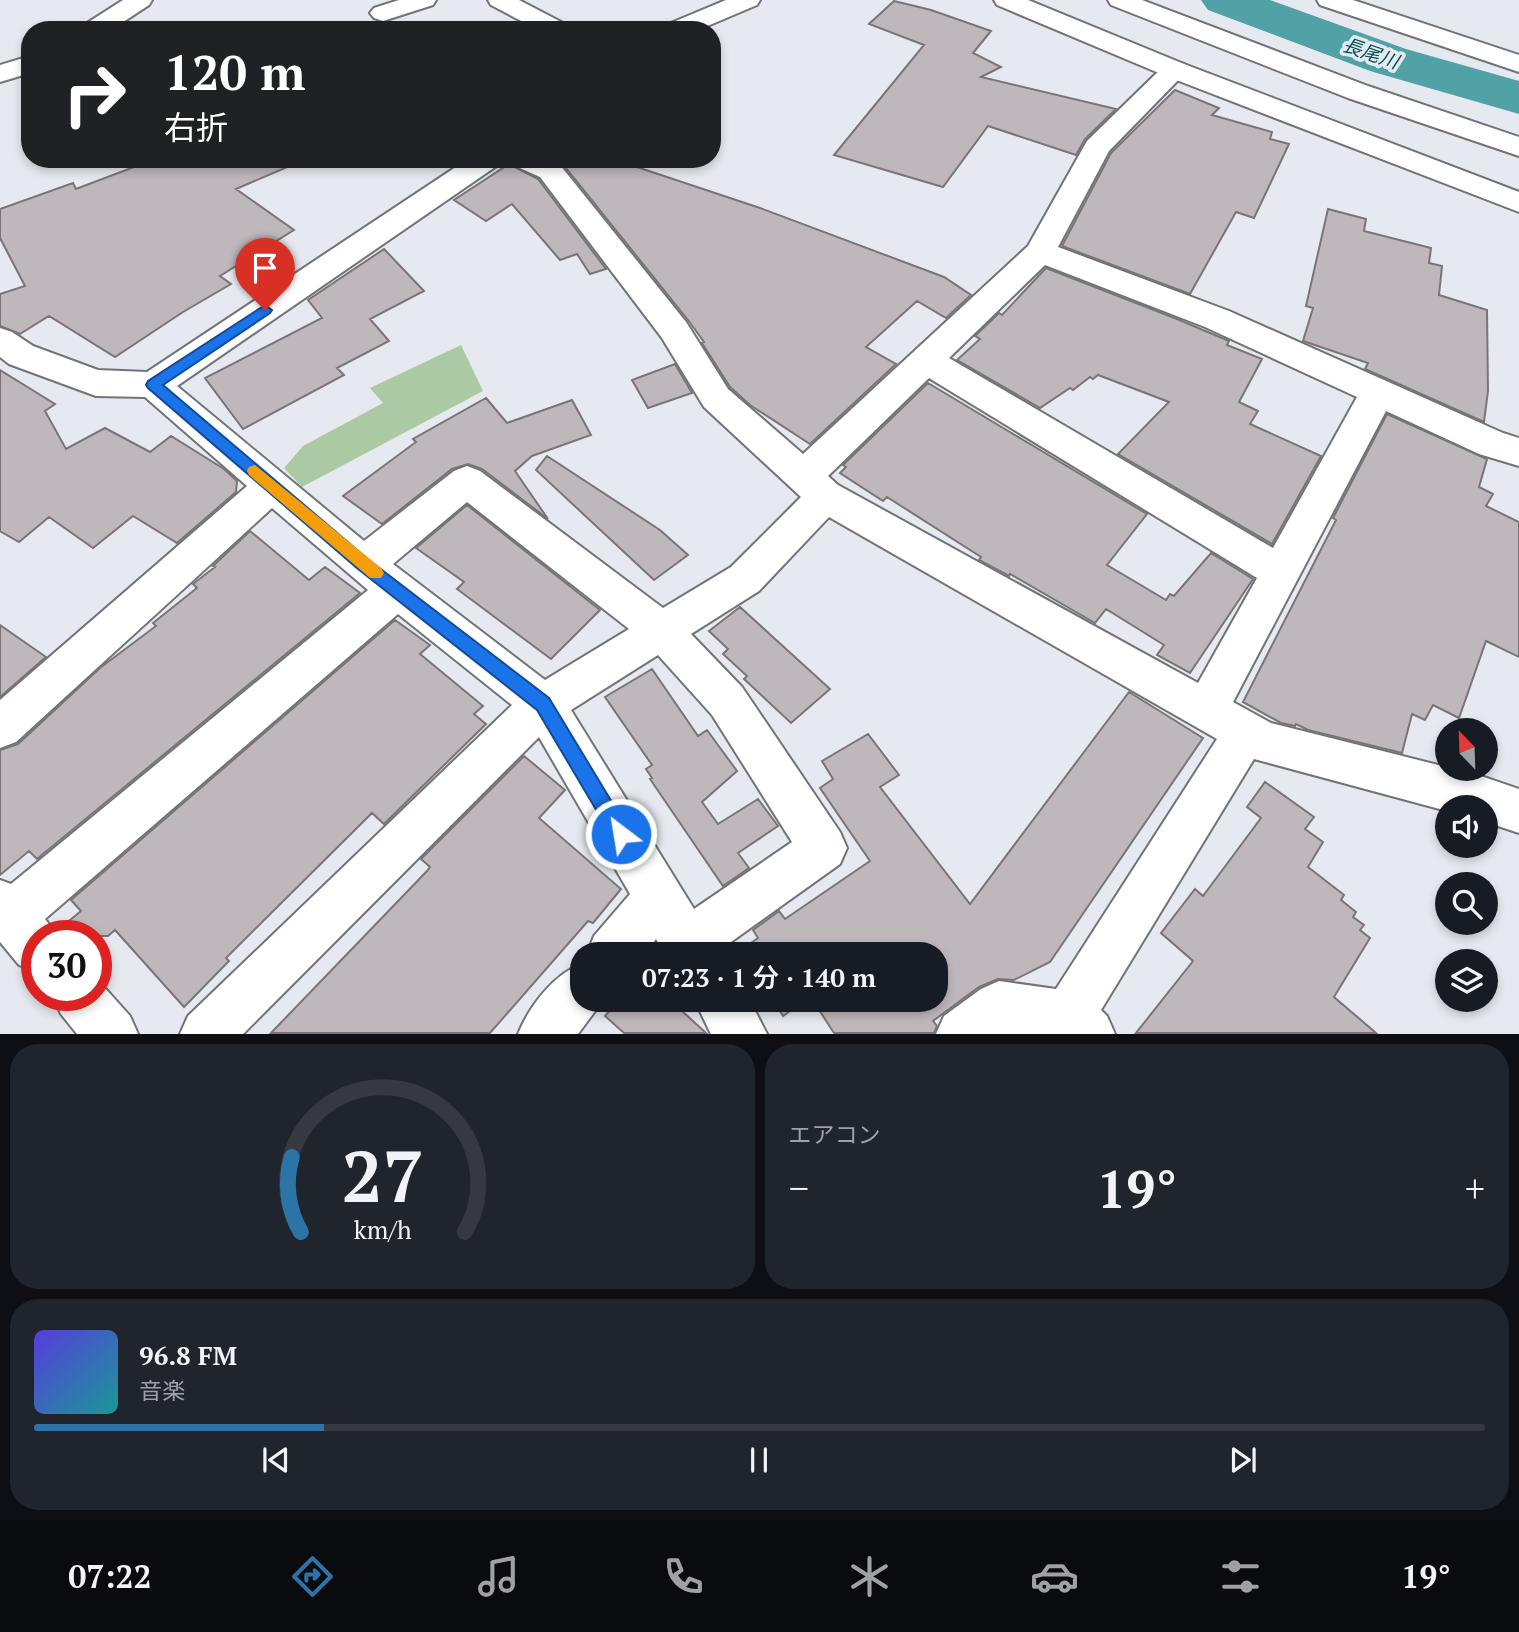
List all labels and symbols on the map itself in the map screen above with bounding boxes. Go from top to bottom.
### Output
water label: 長尾川 [1340,31,1404,74]
pin [235,238,295,310]
north arrow [1435,718,1498,780]
position arrow [584,797,658,871]
speed limit sign: 30 [21,920,112,1011]

